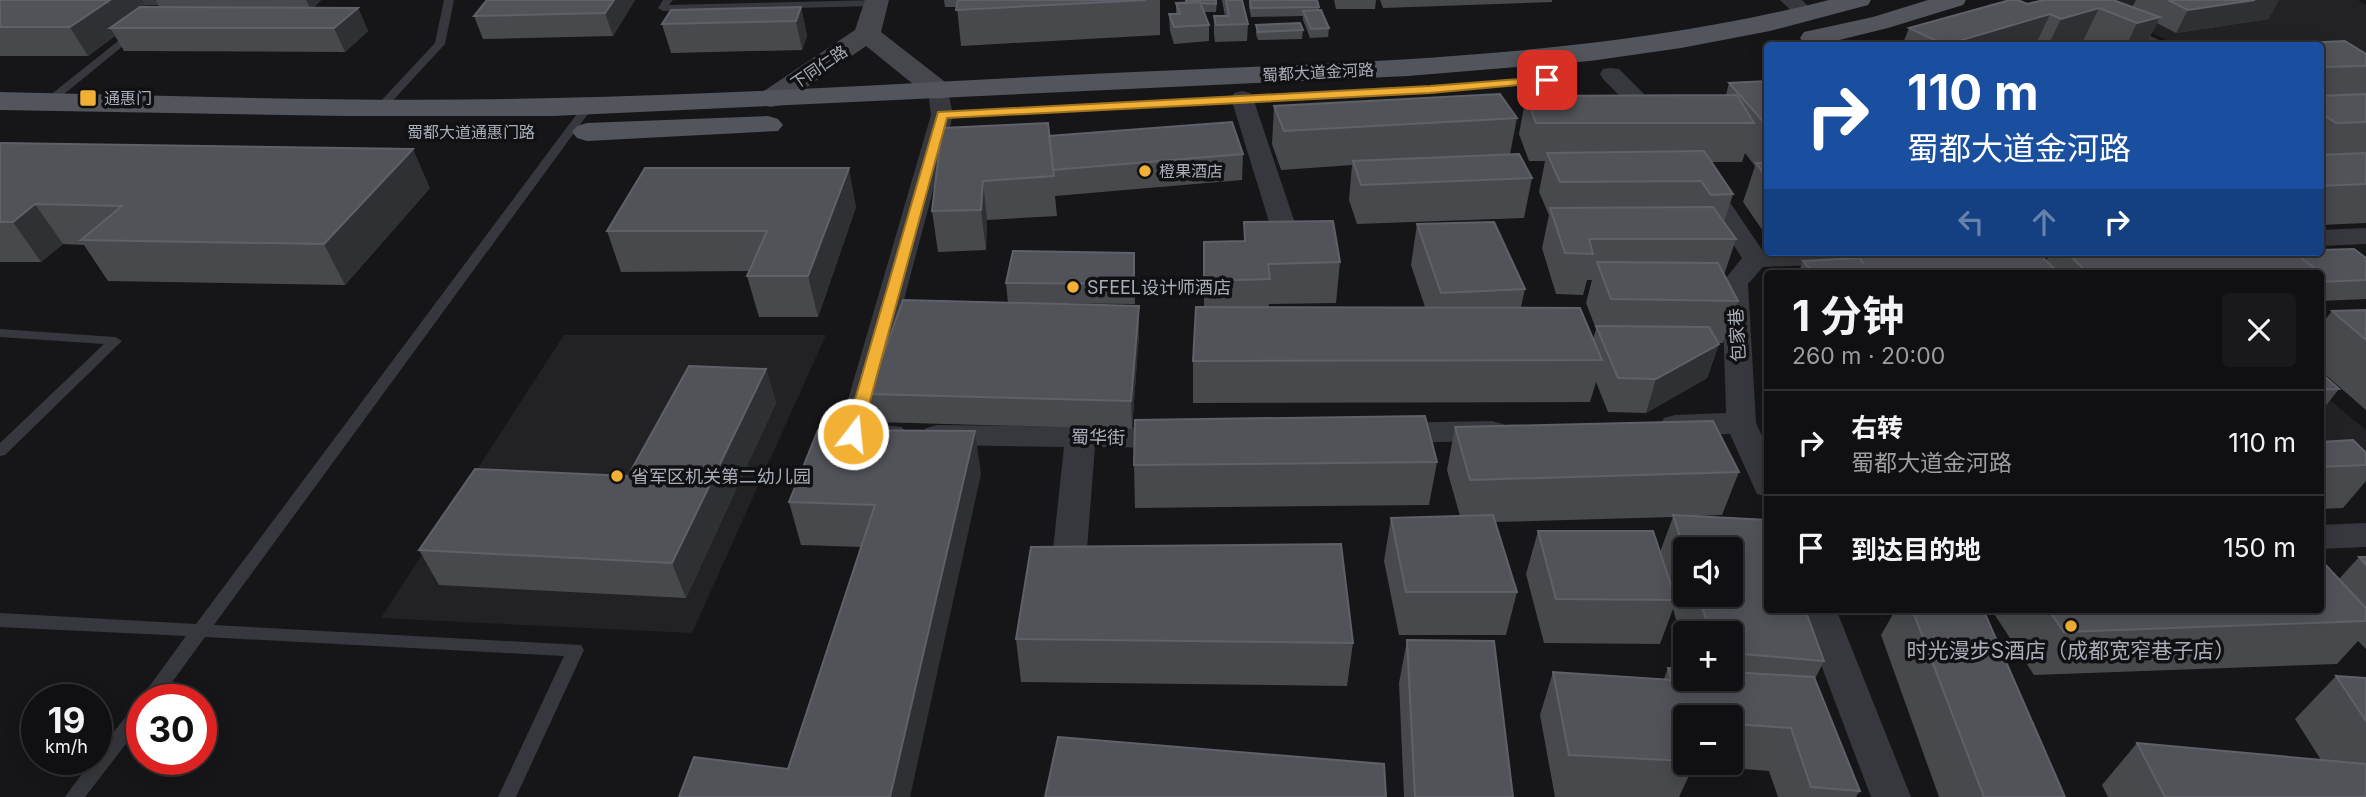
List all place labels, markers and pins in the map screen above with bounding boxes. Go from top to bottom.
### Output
pin [1517,50,1577,110]
marker: 通惠门 [78,88,98,108]
place label: 通惠门 [104,88,152,108]
place label: 橙果酒店 [1159,161,1223,181]
marker: 橙果酒店 [1137,163,1153,179]
place label: SFEEL设计师酒店 [1087,277,1231,298]
marker: SFEEL设计师酒店 [1065,279,1081,295]
place label: 省军区机关第二幼儿园 [631,466,811,487]
marker: 省军区机关第二幼儿园 [609,468,625,484]
marker: 时光漫步S酒店（成都宽窄巷子店） [2063,618,2079,634]
place label: 时光漫步S酒店（成都宽窄巷子店） [1907,638,2235,663]

